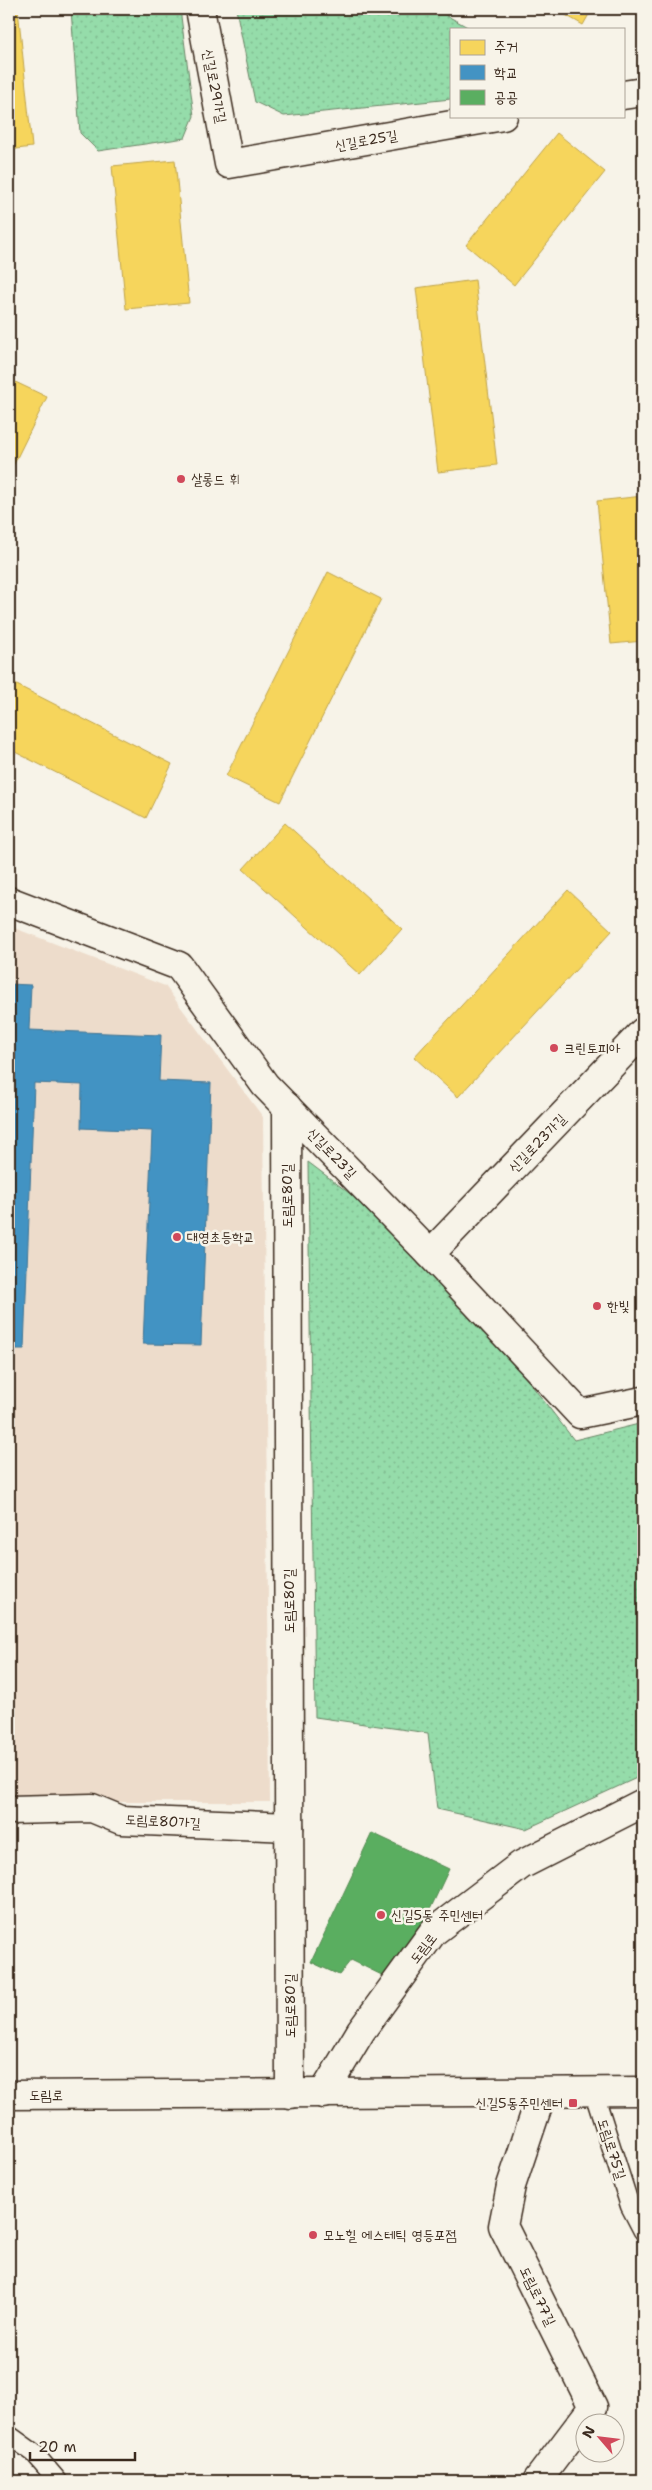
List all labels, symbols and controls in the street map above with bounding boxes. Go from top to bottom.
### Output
legend [450,28,624,118]
text: 주거 [494,37,518,57]
street label: 신길로29가길 [199,47,231,125]
text: 학교 [494,63,518,83]
text: 공공 [494,87,518,107]
street label: 신길로25길 [333,126,399,154]
place label: 살롱드 휘 [191,470,241,488]
marker: 살롱드 휘 [175,473,187,485]
place label: 크린토피아 [564,1039,621,1057]
marker: 크린토피아 [548,1042,560,1054]
street label: 신길로23가길 [504,1109,570,1176]
street label: 신길로23길 [303,1124,361,1183]
street label: 도림로80길 [278,1163,296,1228]
place label: 대영초등학교 [187,1228,255,1246]
marker: 대영초등학교 [171,1231,183,1243]
place label: 한빛 [607,1297,630,1315]
marker: 한빛 [591,1300,603,1312]
street label: 도림로80길 [280,1568,298,1633]
street label: 도림로80가길 [125,1810,202,1832]
place label: 신길5동 주민센터 [391,1906,483,1924]
marker: 신길5동 주민센터 [375,1909,387,1921]
street label: 도림로 [406,1929,440,1967]
street label: 도림로80길 [281,1973,299,2038]
street label: 도림로 [29,2086,63,2104]
place label: 신길5동주민센터 [476,2094,563,2112]
marker: 신길5동주민센터 [567,2097,579,2109]
street label: 도림로75길 [594,2116,631,2182]
place label: 모노힐 에스테틱 영등포점 [323,2226,456,2244]
marker: 모노힐 에스테틱 영등포점 [307,2229,319,2241]
street label: 도림로77길 [516,2263,560,2329]
north arrow [574,2412,624,2462]
text: N [578,2423,599,2441]
scale bar [30,2430,135,2462]
text: 20 m [38,2437,77,2457]

